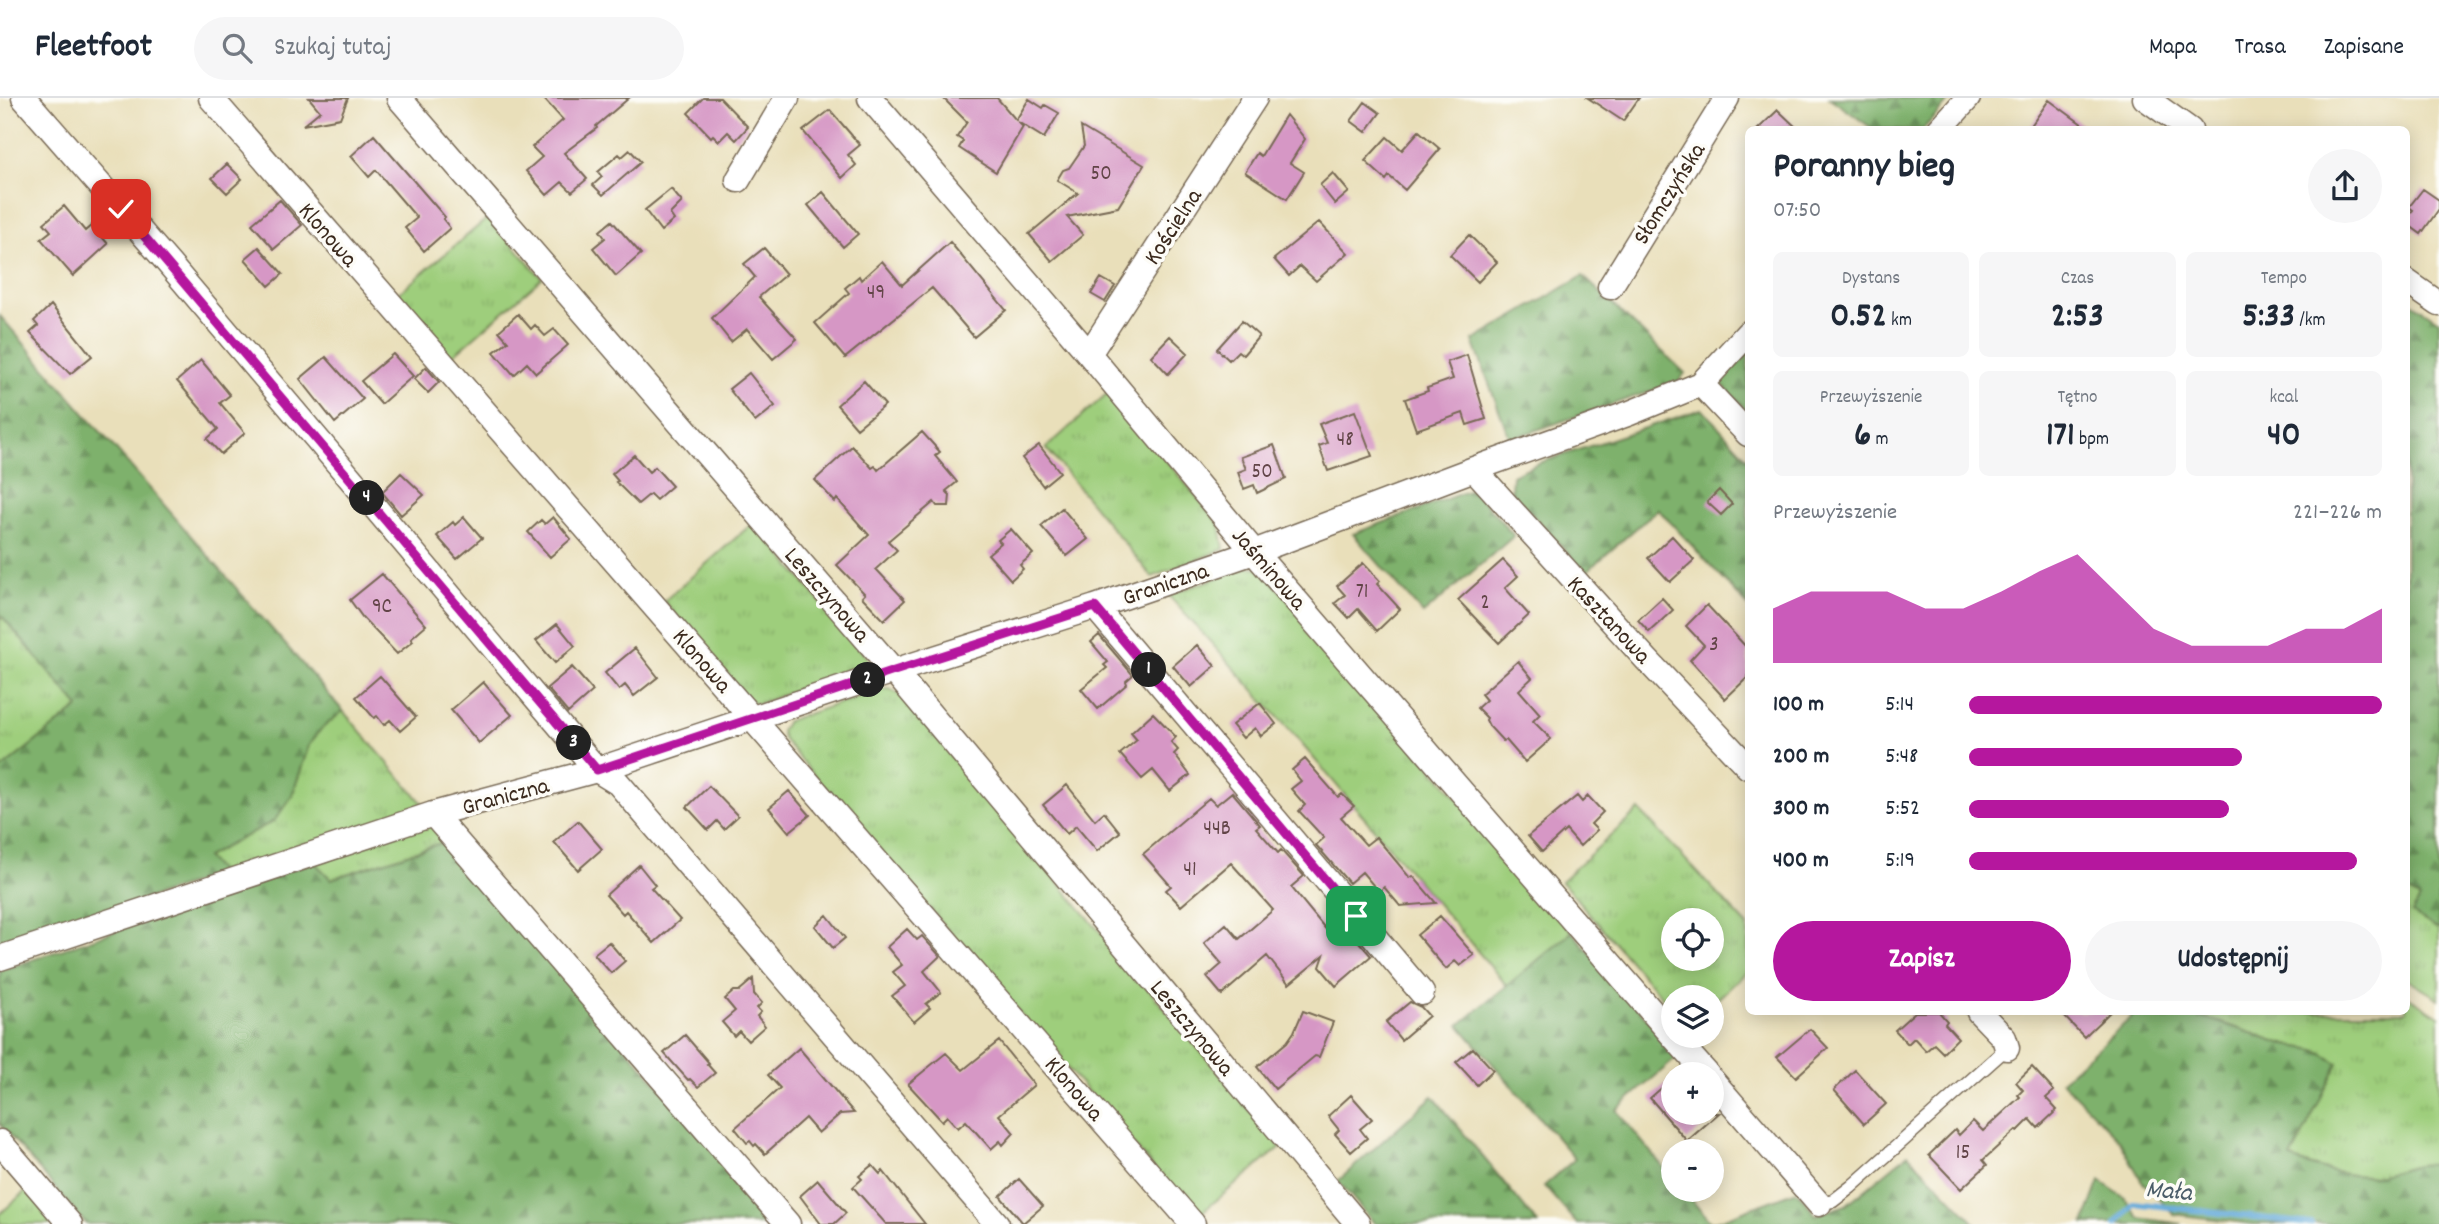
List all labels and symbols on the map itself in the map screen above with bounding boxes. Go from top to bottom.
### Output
street label: Słomczyńska [1626,136,1716,252]
house number: 50 [1090,160,1112,190]
pin [91,179,151,239]
street label: Kościelna [1137,182,1212,272]
street label: Klonowa [289,196,365,276]
house number: 49 [867,279,885,309]
house number: 48 [1336,426,1354,456]
house number: 50 [1251,458,1273,488]
pin: 4 [350,480,384,516]
street label: Jaśminowa [1222,521,1314,619]
street label: Leszczynowa [775,541,877,652]
street label: Graniczna [1118,555,1214,616]
street label: Kasztanowa [1558,569,1658,673]
house number: 71 [1356,578,1368,608]
house number: 2 [1480,589,1490,619]
house number: 9C [372,593,392,623]
street label: Klonowa [663,622,739,702]
house number: 3 [1709,631,1719,661]
pin: 1 [1132,652,1166,688]
pin: 2 [850,662,886,698]
pin: 3 [556,726,592,760]
street label: Graniczna [458,770,554,826]
house number: 44B [1203,815,1231,845]
house number: 41 [1183,856,1197,886]
pin [1326,886,1386,946]
street label: Leszczynowa [1140,973,1242,1085]
street label: Klonowa [1035,1050,1111,1130]
house number: 15 [1956,1139,1970,1169]
water label: Mała [2144,1172,2195,1213]

